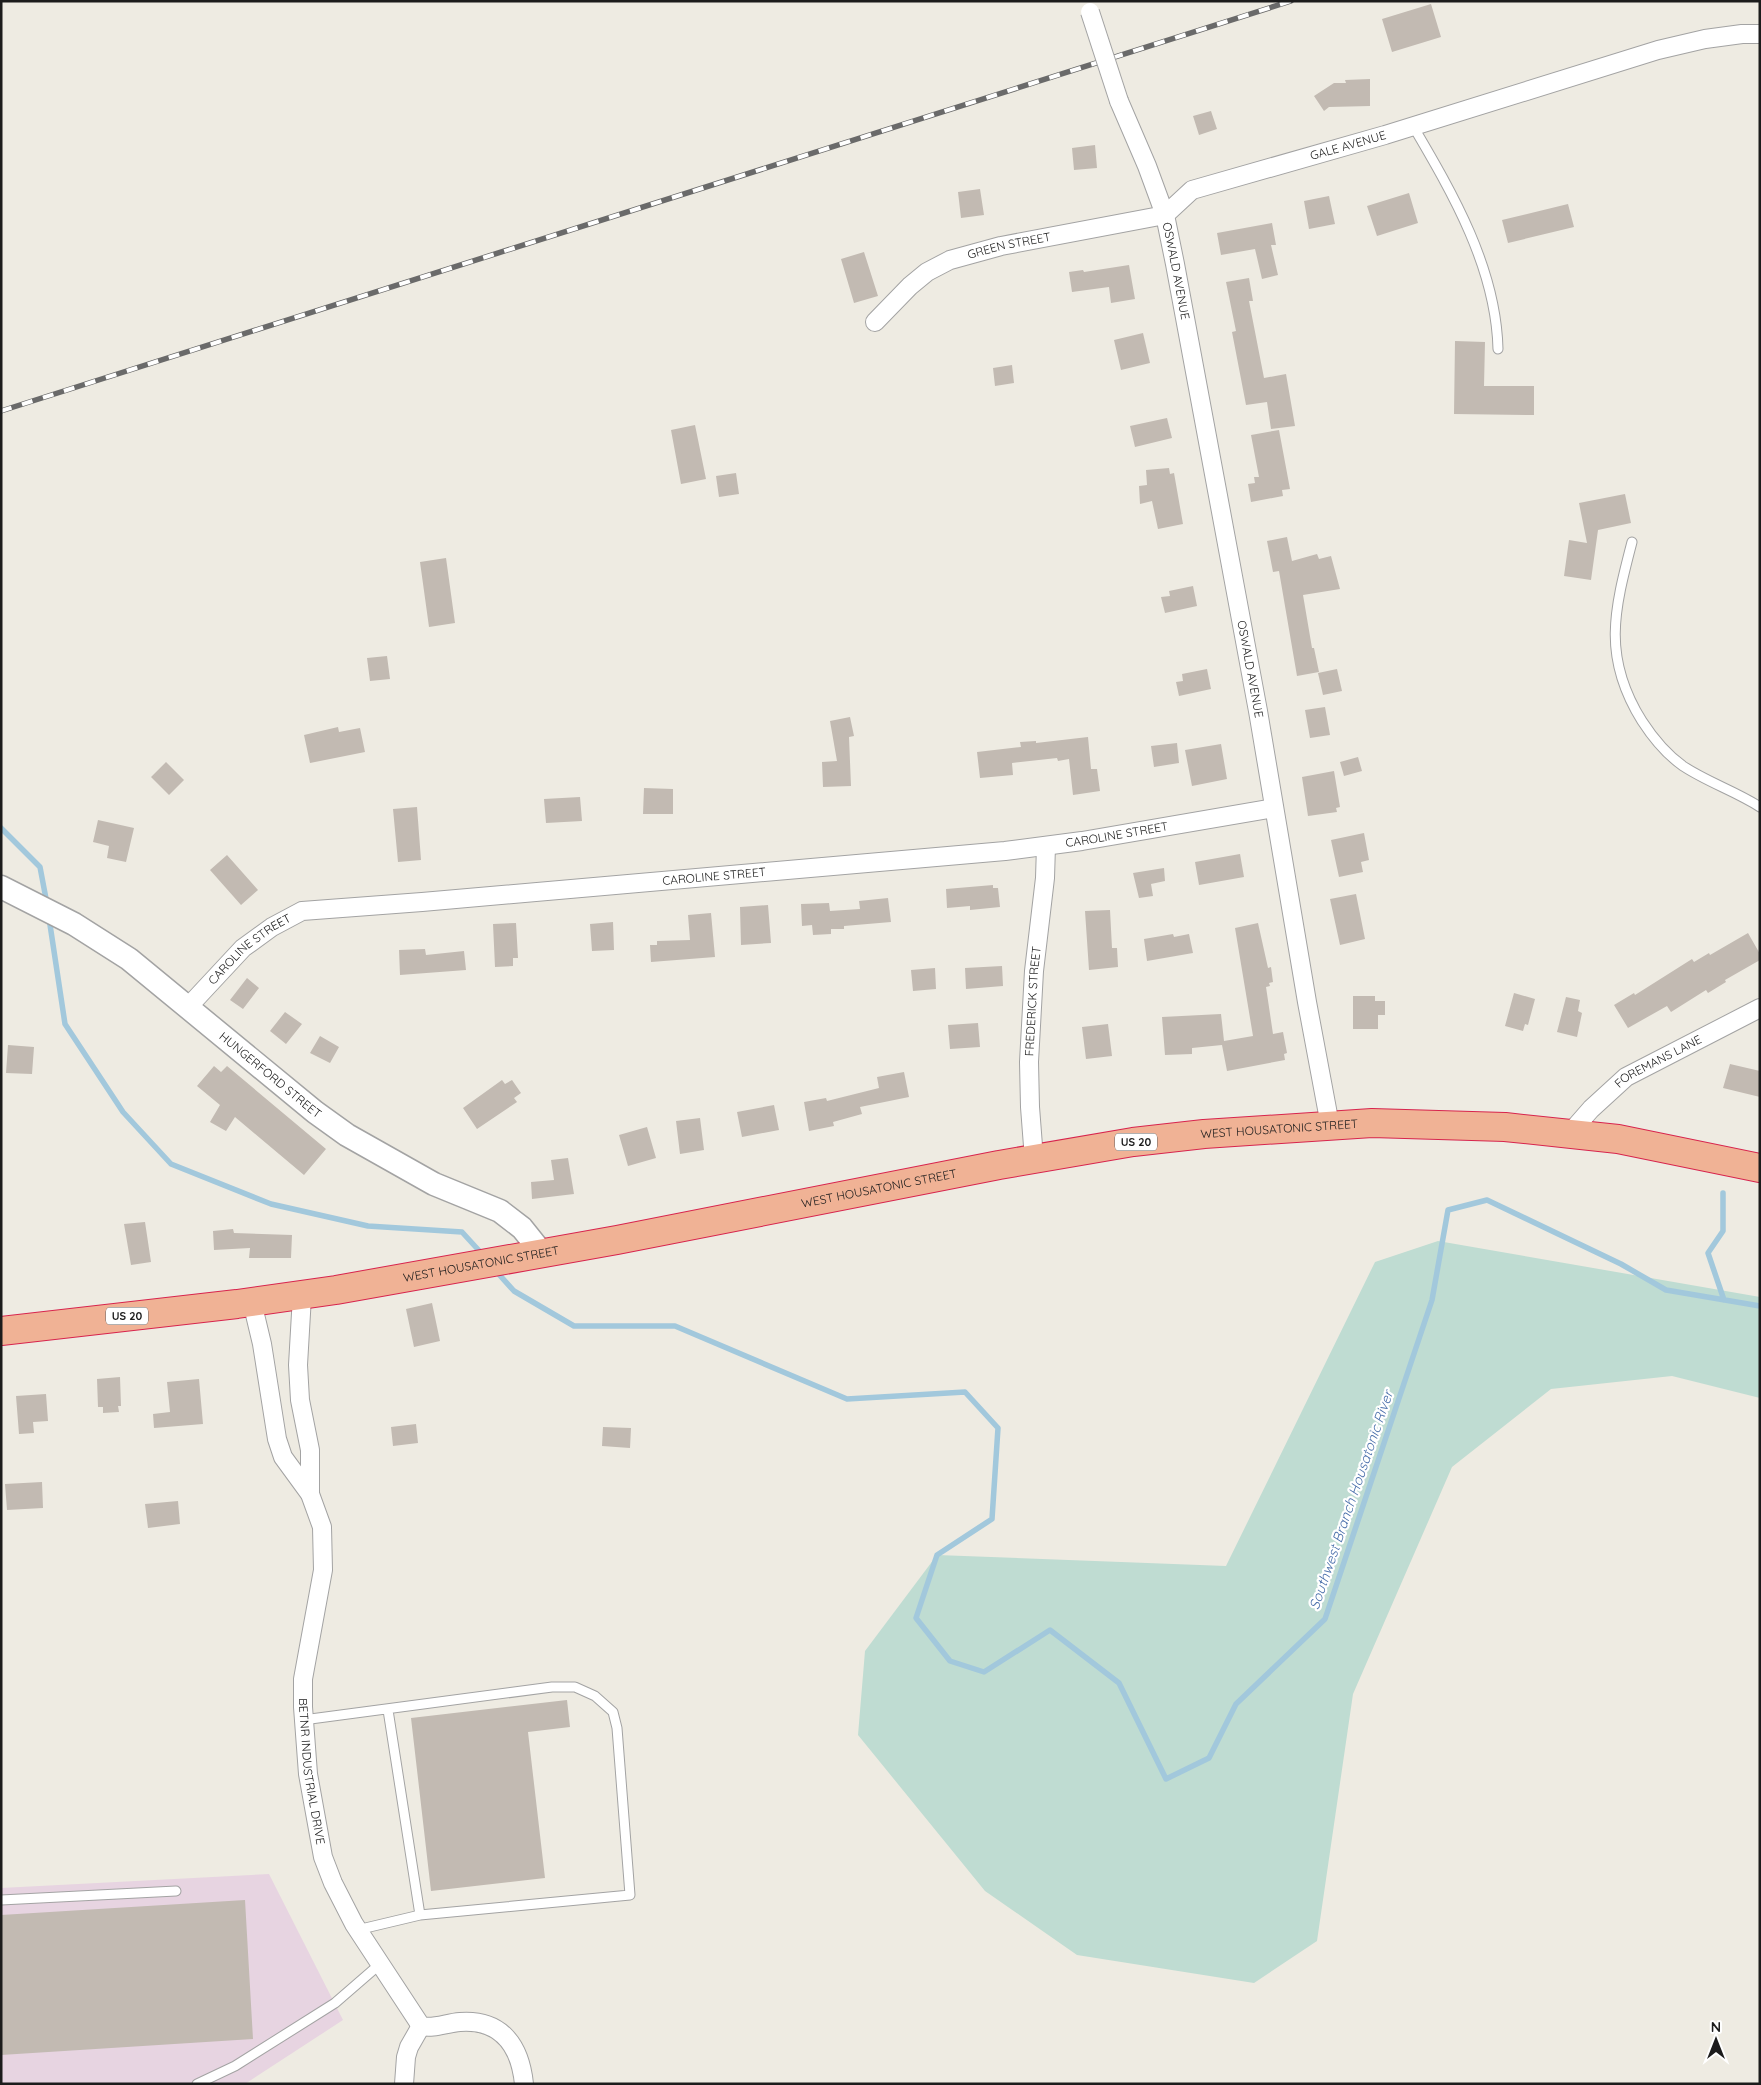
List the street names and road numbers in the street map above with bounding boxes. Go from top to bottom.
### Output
street label: GALE AVENUE [1308,127,1388,163]
street label: OSWALD AVENUE [1160,221,1193,321]
street label: GREEN STREET [966,229,1052,262]
street label: OSWALD AVENUE [1234,619,1267,719]
street label: CAROLINE STREET [1064,818,1169,850]
street label: CAROLINE STREET [662,864,766,888]
street label: CAROLINE STREET [205,910,293,988]
street label: FREDERICK STREET [1021,945,1044,1057]
street label: HUNGERFORD STREET [216,1028,325,1121]
street label: FOREMANS LANE [1611,1031,1704,1091]
street label: WEST HOUSATONIC STREET [1200,1116,1358,1141]
road number: US 20 [1115,1134,1157,1150]
street label: WEST HOUSATONIC STREET [800,1165,958,1211]
street label: WEST HOUSATONIC STREET [402,1242,560,1285]
road number: US 20 [106,1308,148,1324]
street label: BETNR INDUSTRIAL DRIVE [296,1698,329,1846]

